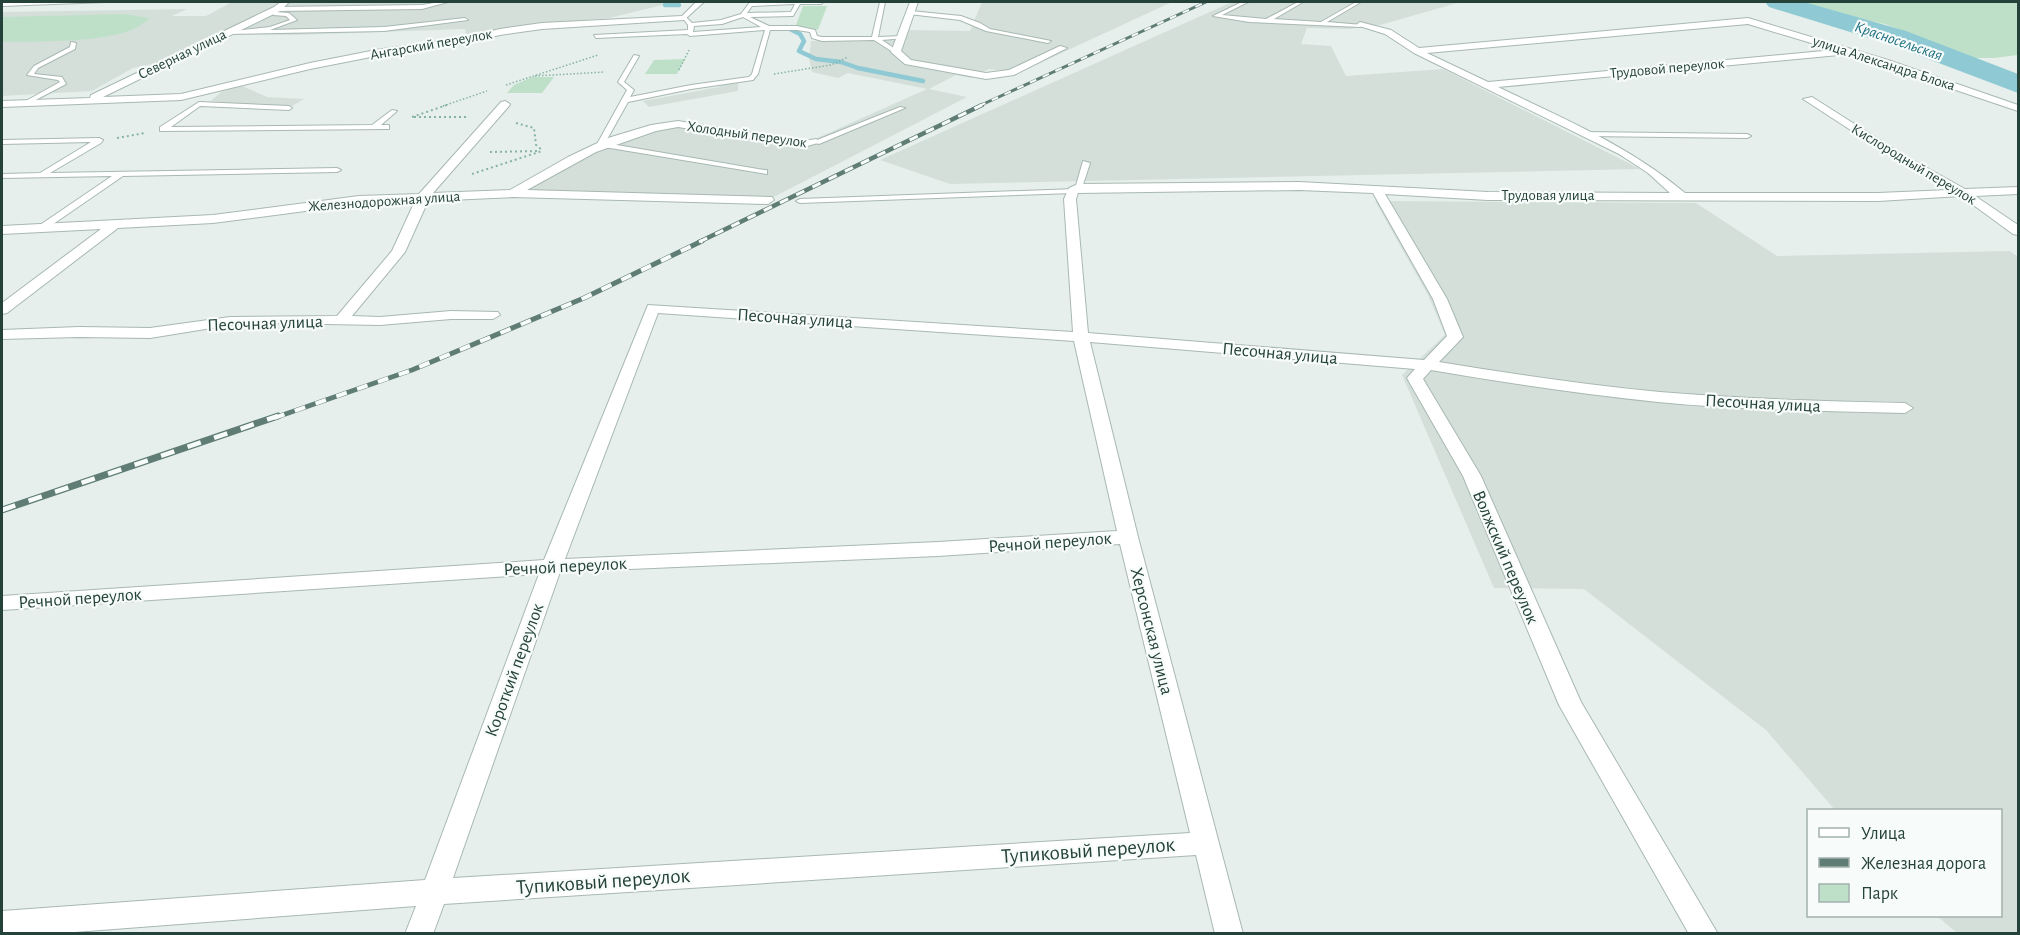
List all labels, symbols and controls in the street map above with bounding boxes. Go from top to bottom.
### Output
water label: Красносельская [1852,18,1945,64]
street label: Ангарский переулок [369,26,493,63]
street label: Северная улица [136,27,229,82]
street label: улица Александра Блока [1810,33,1957,94]
street label: Трудовой переулок [1609,56,1725,81]
street label: Холодный переулок [686,119,808,150]
street label: Кислородный переулок [1849,121,1979,208]
street label: Трудовая улица [1501,188,1595,203]
street label: Железнодорожная улица [307,189,461,214]
street label: Песочная улица [737,306,853,332]
street label: Песочная улица [207,313,323,335]
street label: Песочная улица [1221,340,1338,368]
street label: Песочная улица [1705,392,1821,416]
street label: Волжский переулок [1469,488,1542,627]
street label: Речной переулок [988,530,1113,556]
street label: Речной переулок [503,555,628,579]
street label: Херсонская улица [1127,566,1176,697]
street label: Речной переулок [18,586,143,612]
street label: Короткий переулок [482,600,548,739]
legend [1807,809,2002,917]
text: Улица [1861,825,1906,843]
street label: Тупиковый переулок [1000,834,1176,867]
text: Железная дорога [1861,855,1986,873]
street label: Тупиковый переулок [515,865,691,898]
text: Парк [1861,885,1899,903]

